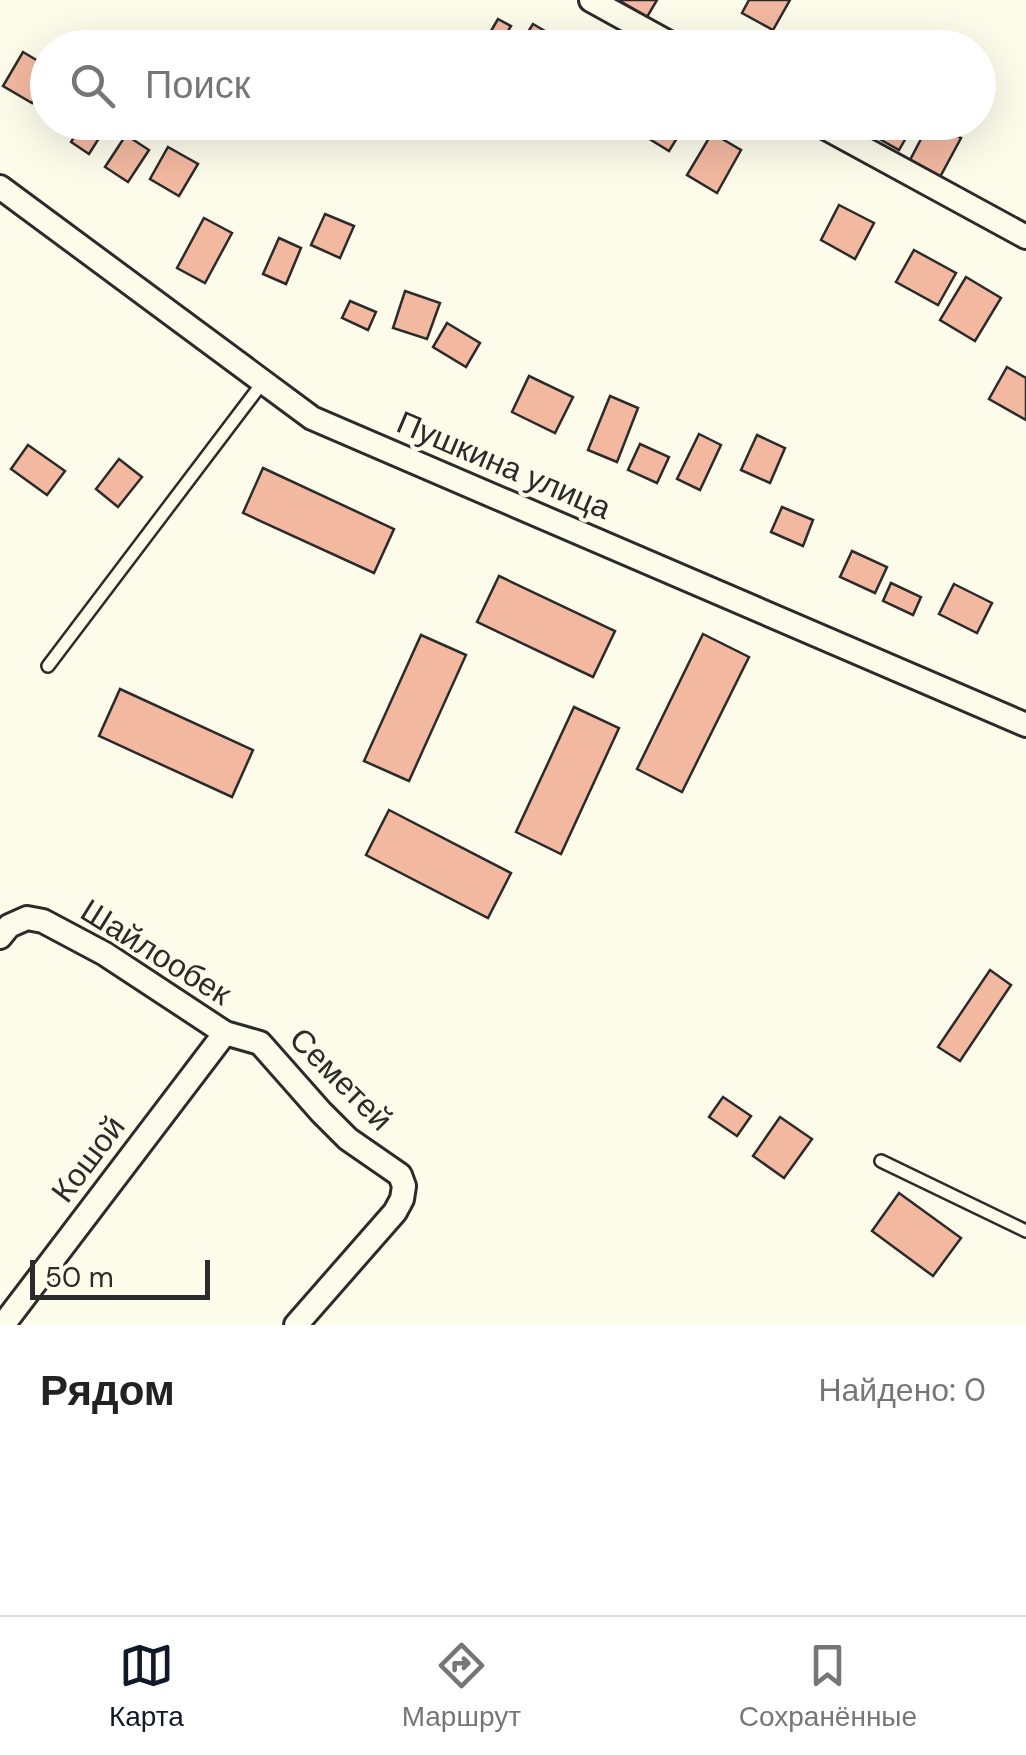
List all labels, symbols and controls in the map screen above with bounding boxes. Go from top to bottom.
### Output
search box [30,30,996,140]
icon: search [65,58,120,113]
text: Поиск [145,60,250,110]
street label: Пушкина улица [391,401,618,529]
street label: Шайлообек [73,889,240,1015]
street label: Семетей [280,1018,402,1140]
street label: Кошой [42,1107,134,1211]
scale bar [30,1255,210,1300]
text: 50 m [45,1259,114,1296]
text: Рядом [40,1363,175,1418]
text: Найдено: 0 [818,1369,986,1411]
tab: Карта [109,1638,184,1735]
tab: Маршрут [402,1638,521,1735]
tab: Сохранённые [739,1638,917,1735]

